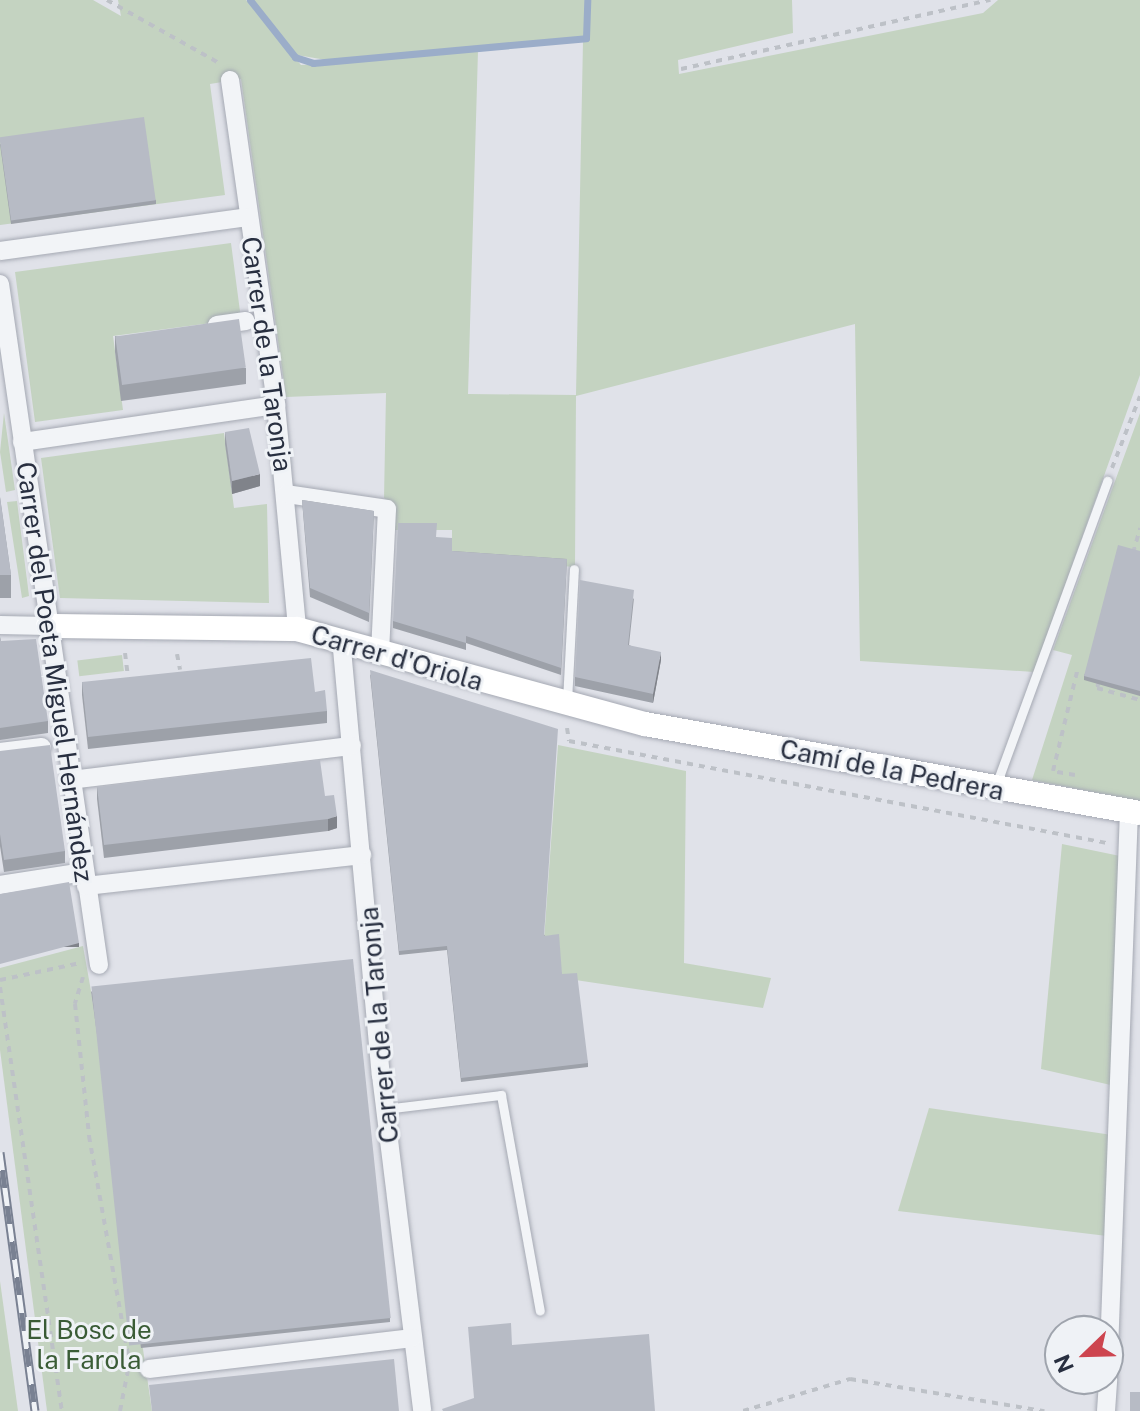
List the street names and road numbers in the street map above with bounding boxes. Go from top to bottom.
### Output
street label: Carrer de la Taronja [235,234,299,474]
street label: Carrer del Poeta Miguel Hernández [10,460,100,884]
street label: Carrer d'Oriola [307,619,487,697]
street label: Camí de la Pedrera [777,733,1007,807]
street label: Carrer de la Taronja [353,905,405,1145]

